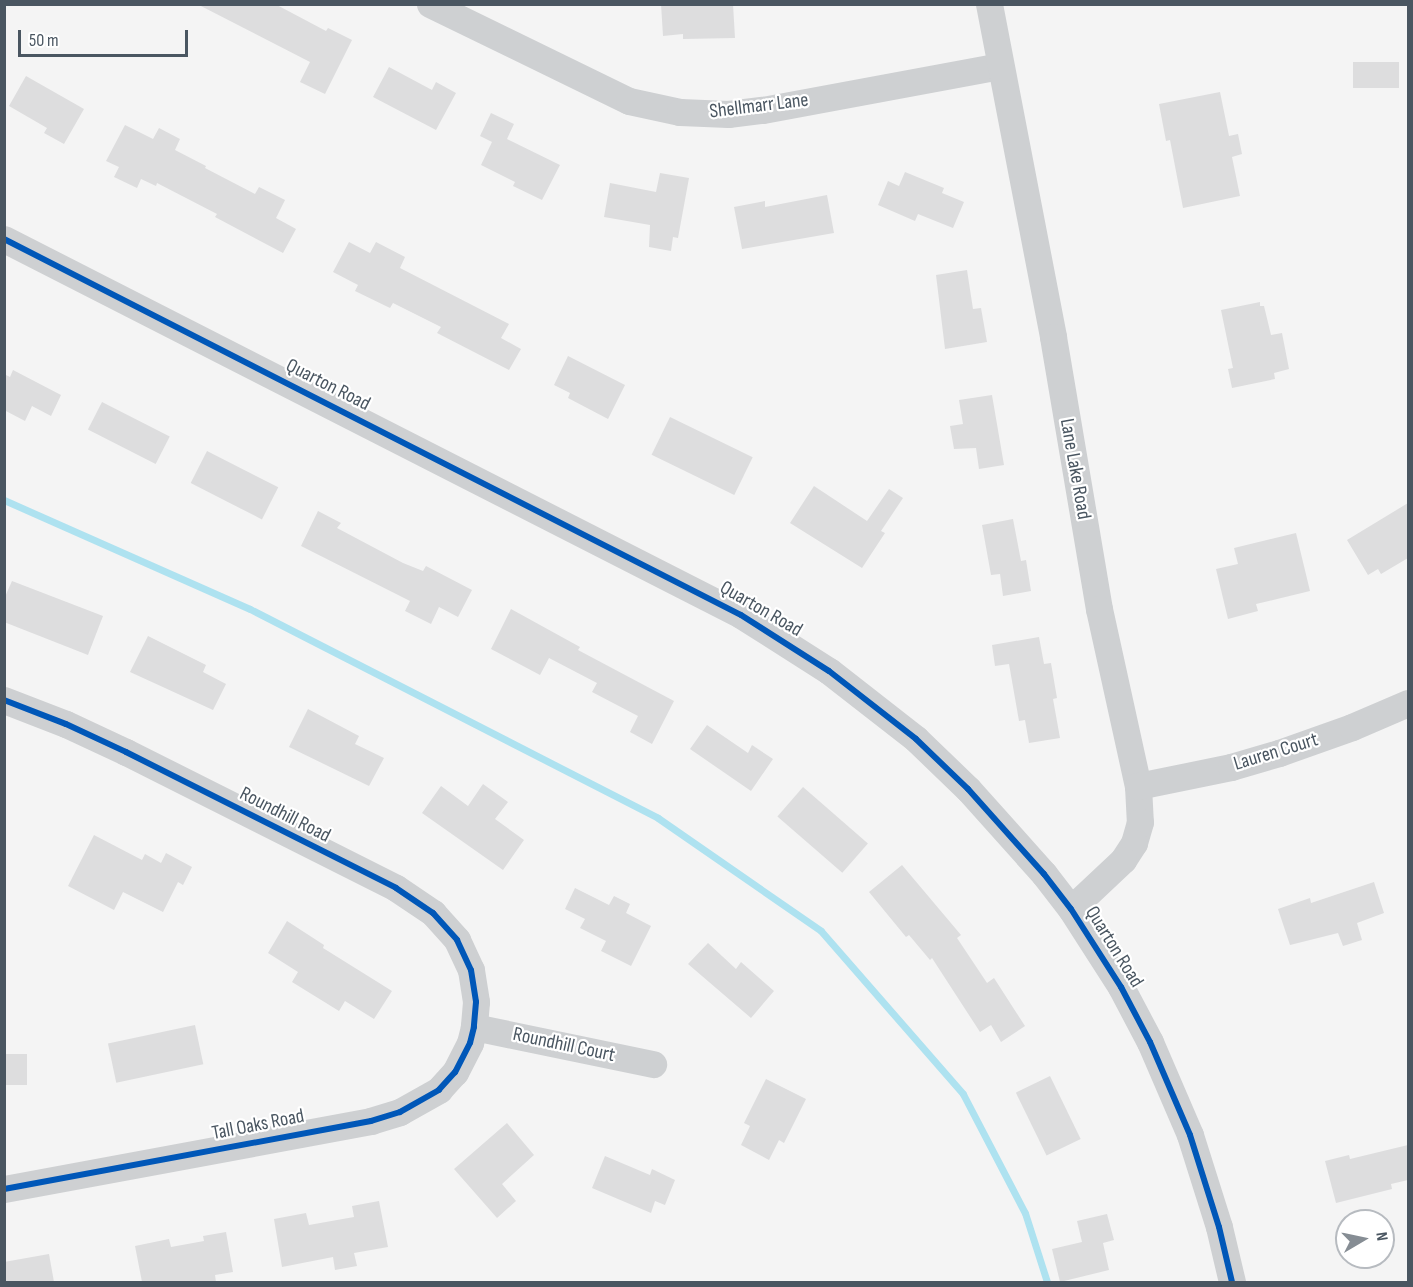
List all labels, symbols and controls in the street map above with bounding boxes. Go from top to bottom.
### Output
scale bar [21,18,190,56]
text: 50 m [29,30,59,51]
street label: Shellmarr Lane [708,88,810,124]
street label: Quarton Road [282,354,374,416]
street label: Lane Lake Road [1054,417,1096,521]
street label: Quarton Road [716,576,806,642]
street label: Lauren Court [1231,728,1321,776]
street label: Roundhill Road [236,782,334,848]
street label: Quarton Road [1080,902,1148,992]
street label: Roundhill Court [511,1022,617,1068]
street label: Tall Oaks Road [210,1104,306,1146]
north arrow [1335,1209,1395,1269]
text: N [1371,1231,1391,1242]

